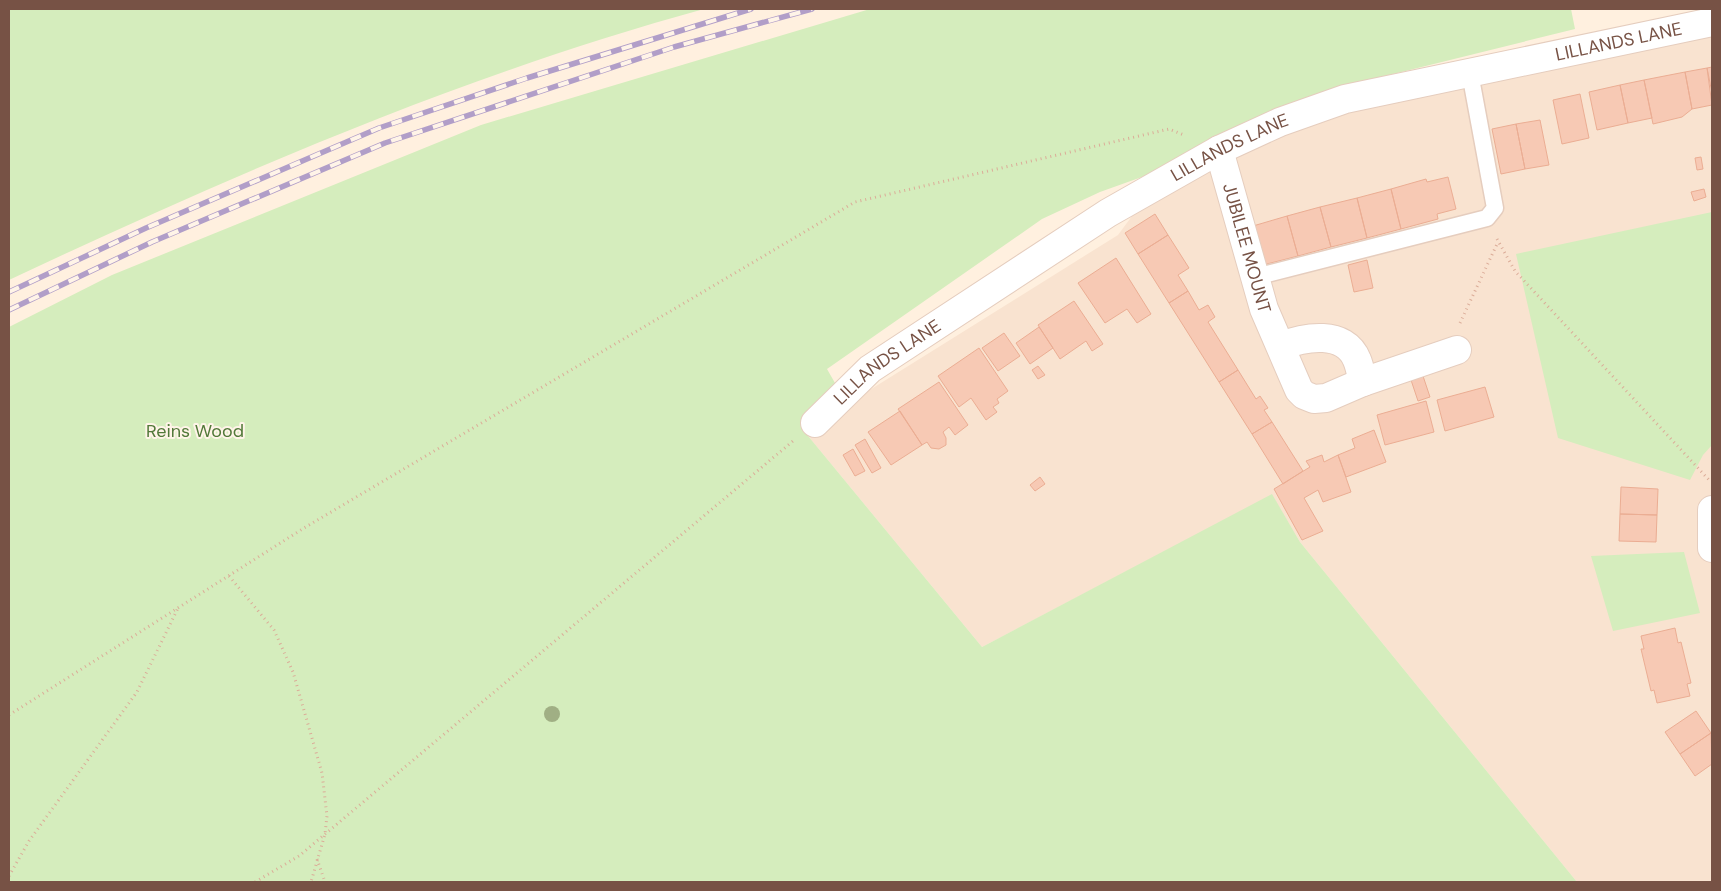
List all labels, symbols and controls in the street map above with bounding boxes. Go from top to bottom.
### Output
street label: LILLANDS LANE [1553,17,1684,67]
street label: LILLANDS LANE [1166,108,1292,187]
street label: JUBILEE MOUNT [1217,180,1277,316]
street label: LILLANDS LANE [828,314,945,410]
park label: Reins Wood [146,419,244,443]

